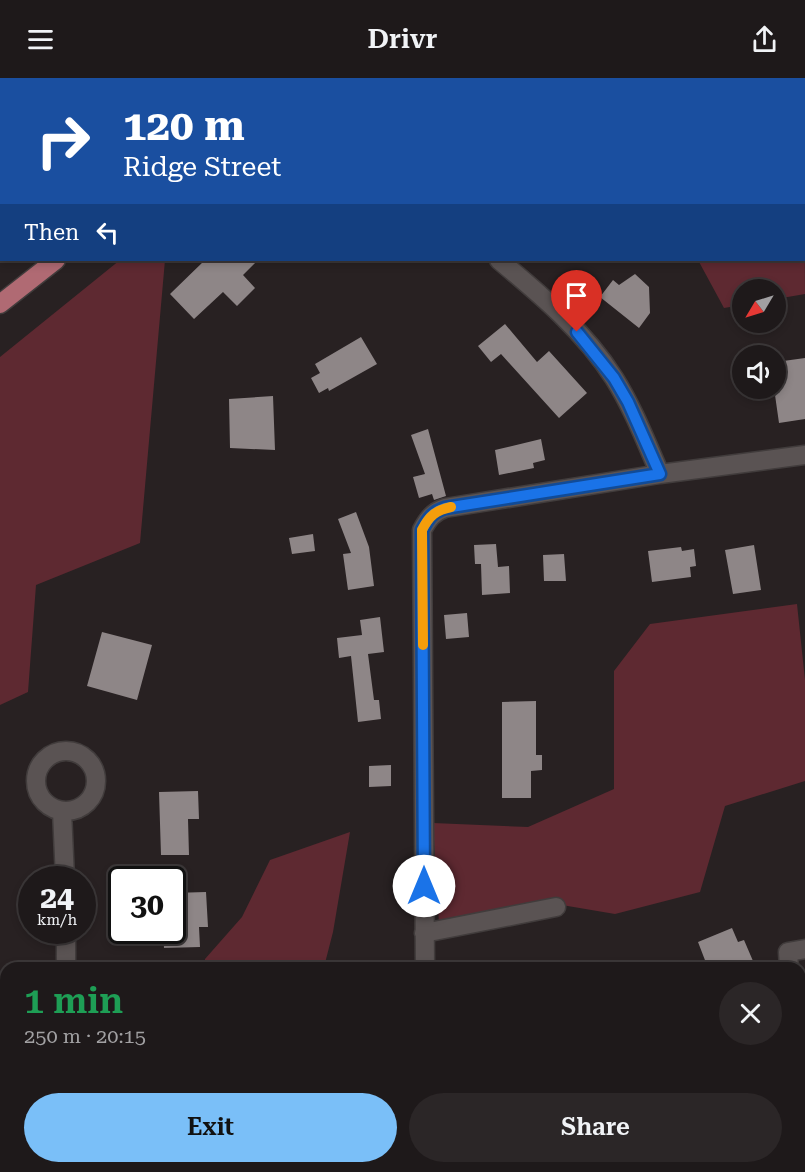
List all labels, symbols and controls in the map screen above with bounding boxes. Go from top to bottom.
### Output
icon: menu [24,23,57,56]
text: Drivr [368,23,437,55]
icon: share [748,23,781,56]
text: 120 m [123,101,245,150]
icon: right [24,102,102,180]
text: Ridge Street [123,151,281,183]
icon: left [91,216,124,249]
text: Then [24,220,79,245]
pin [551,270,602,332]
icon: arrive [560,279,593,312]
north arrow [732,279,786,333]
map controls [732,279,786,399]
button: sound [732,345,786,399]
position arrow [392,854,456,918]
speed limit sign: 30 [108,866,186,944]
text: 24 [40,880,74,915]
text: km/h [37,911,77,929]
text: 1 min [24,980,123,1022]
button: close [719,982,782,1045]
text: 250 m · 20:15 [24,1024,146,1048]
button: Exit [24,1093,397,1162]
button: Share [409,1093,782,1162]

